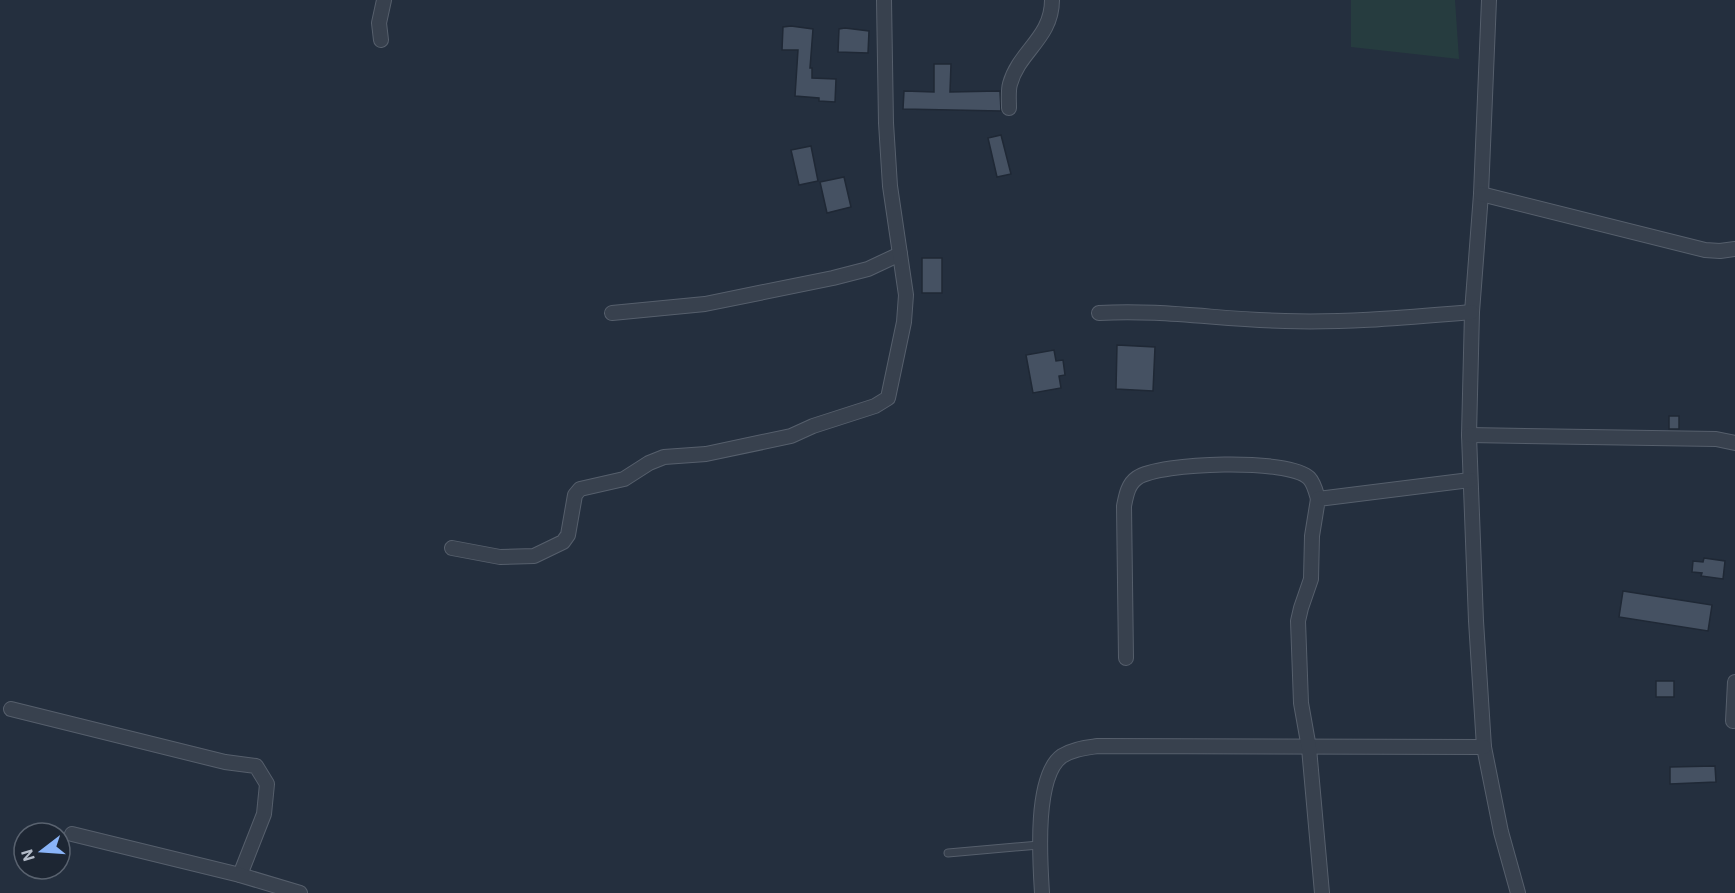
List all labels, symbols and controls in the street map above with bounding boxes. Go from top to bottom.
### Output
north arrow [12,821,72,881]
text: N [17,847,39,863]

